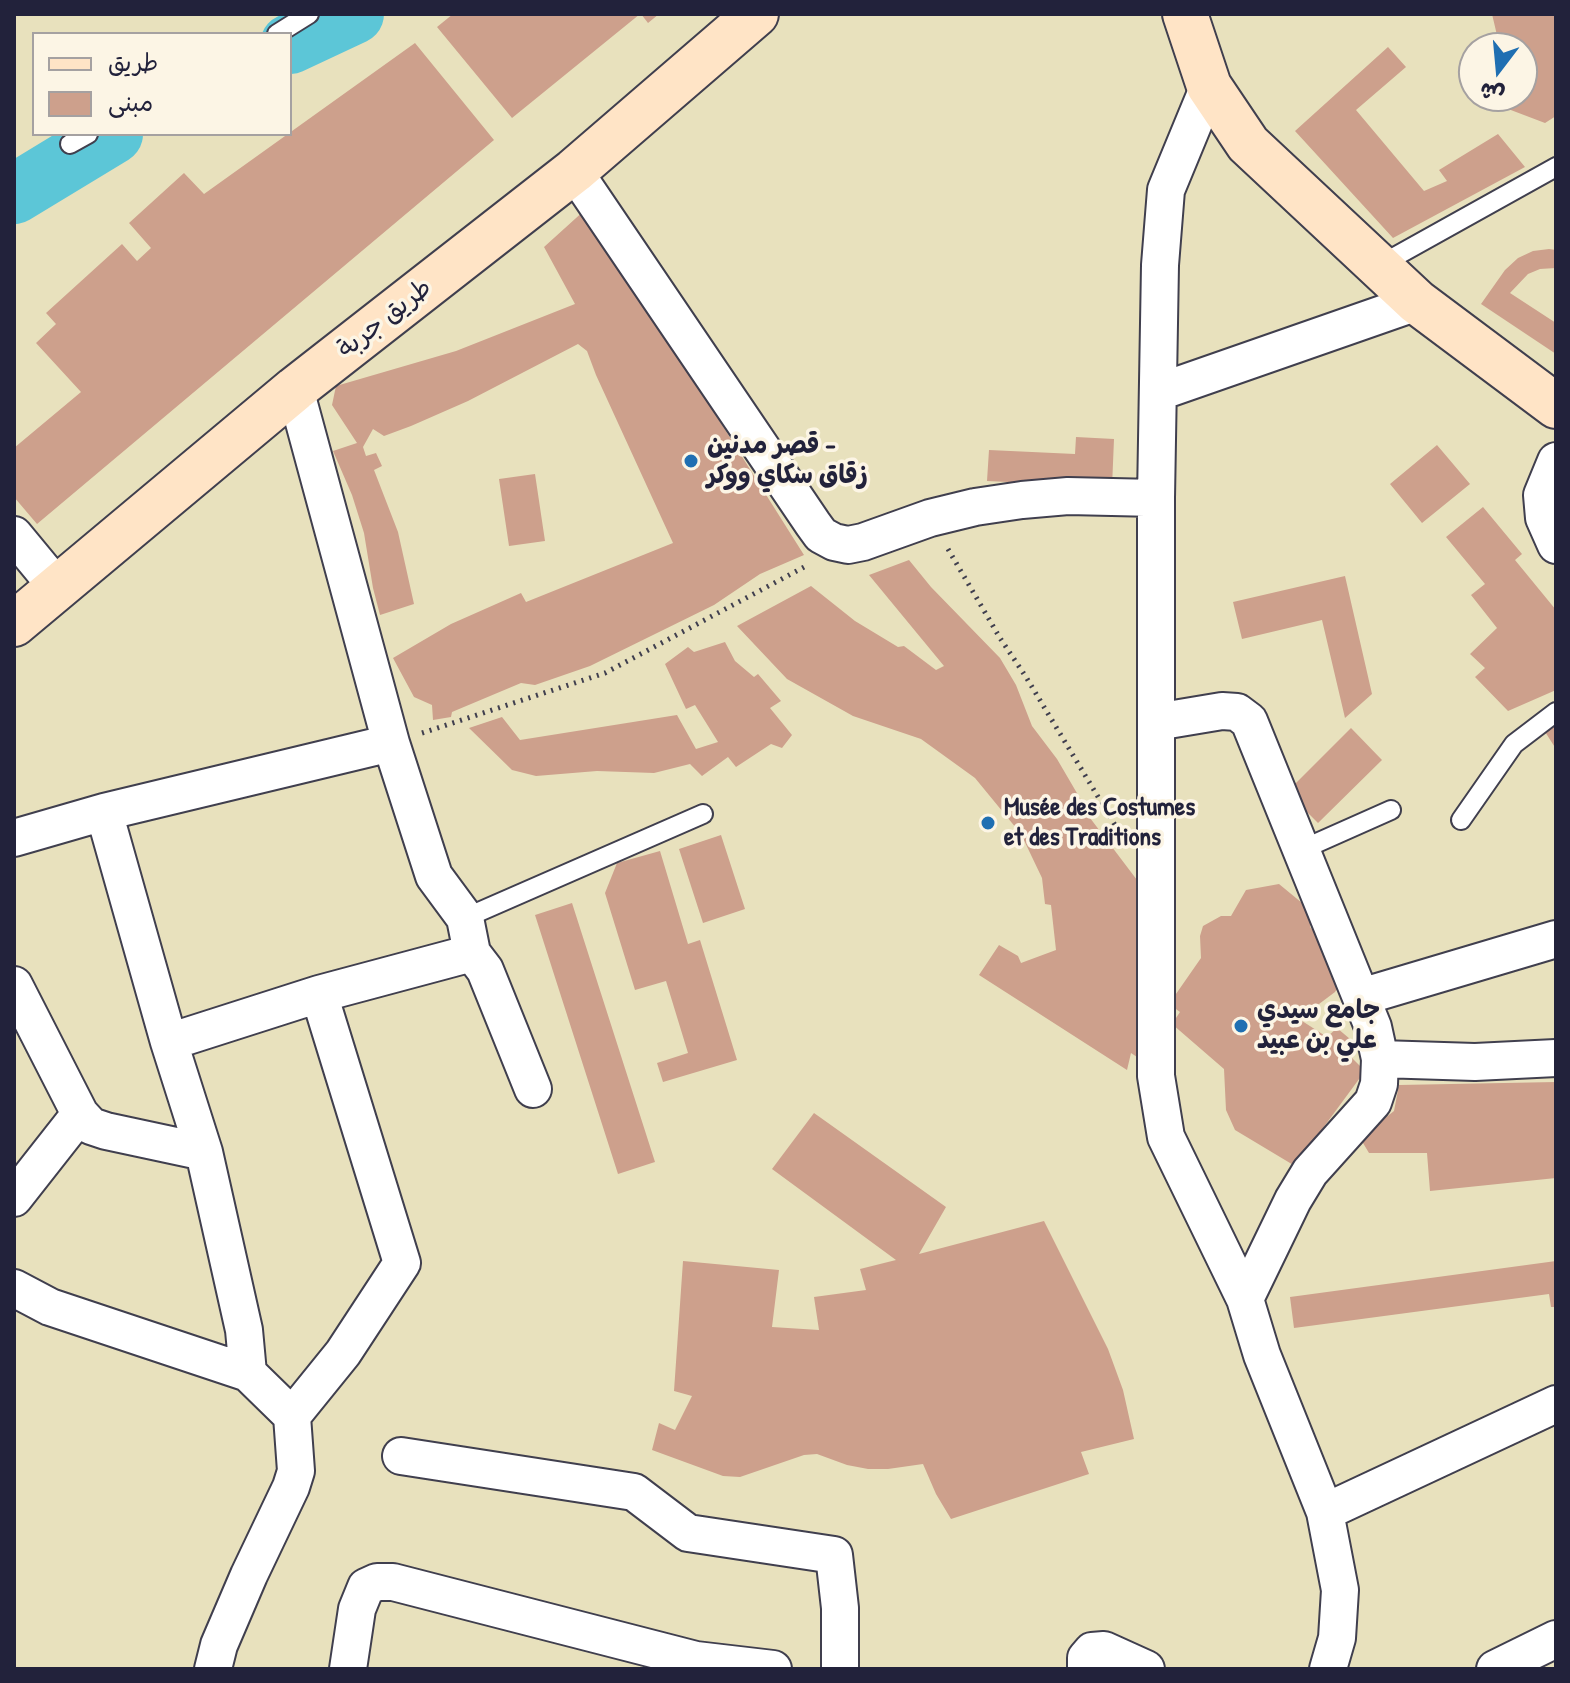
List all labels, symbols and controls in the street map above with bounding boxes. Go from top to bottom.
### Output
legend [32,32,292,136]
north arrow [1458,32,1538,112]
text: طريق [108,46,158,78]
text: ش [1476,75,1508,111]
text: مبنى [108,86,153,118]
street label: طريق جربة [332,272,438,366]
place label: قصر مدنين - زقاق سكاي ووكر [707,430,868,492]
marker: قصر مدنين - زقاق سكاي ووكر [682,452,700,470]
place label: Musée des Costumes et des Traditions [1004,792,1195,854]
marker: Musée des Costumes et des Traditions [979,814,997,832]
place label: جامع سيدي علي بن عبيد [1257,995,1380,1056]
marker: جامع سيدي علي بن عبيد [1232,1017,1250,1035]

